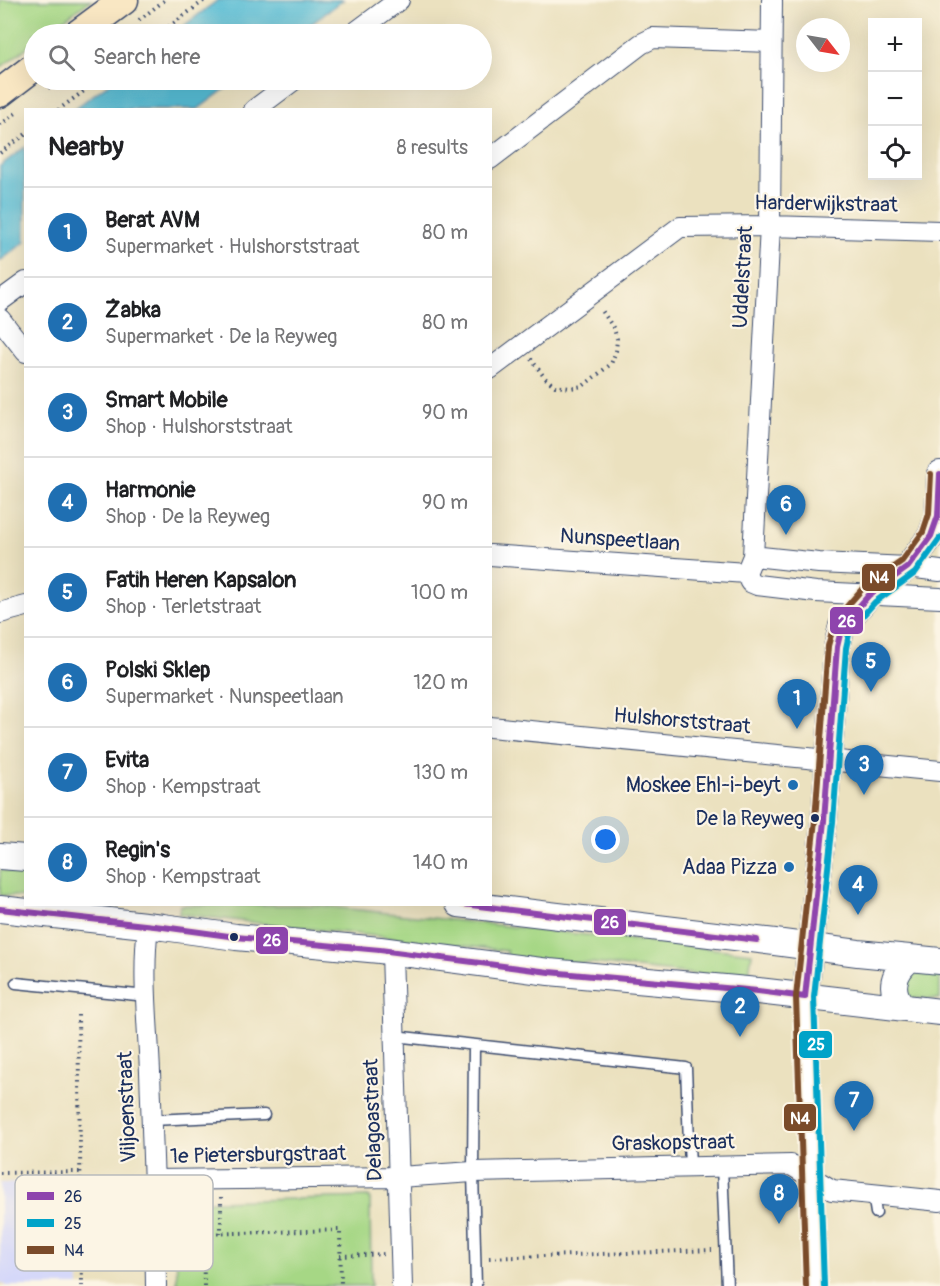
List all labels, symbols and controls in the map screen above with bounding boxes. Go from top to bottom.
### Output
north arrow [796,18,850,72]
map controls [868,18,922,180]
button: + [868,18,922,72]
search box [24,24,492,90]
icon: search [45,41,78,74]
text: Search here [93,43,200,71]
button: − [868,72,922,126]
button: locate [868,126,922,180]
text: Nearby [48,131,124,163]
text: 8 results [397,135,468,160]
street label: Harderwijkstraat [754,189,899,219]
text: Berat AVM [105,206,200,234]
text: 1 [64,220,71,245]
text: 80 m [422,220,468,245]
street label: Uddelstraat [727,224,759,329]
text: Supermarket · Hulshorststraat [105,234,360,259]
text: Żabka [105,296,161,324]
text: 2 [62,310,73,335]
text: 80 m [422,310,468,335]
text: Supermarket · De la Reyweg [105,324,337,349]
text: Smart Mobile [105,386,228,414]
text: 3 [62,400,73,425]
text: 90 m [422,400,468,425]
text: Shop · Hulshorststraat [105,414,292,439]
text: Harmonie [105,476,195,504]
pin: 6 [766,486,806,535]
text: 4 [62,490,73,515]
text: 90 m [422,490,468,515]
text: Shop · De la Reyweg [105,504,270,529]
street label: Nunspeetlaan [559,522,681,558]
line badge: N4 [861,563,896,592]
text: Fatih Heren Kapsalon [105,566,297,594]
text: N4 [869,568,890,588]
text: 5 [62,580,73,605]
text: 100 m [411,580,468,605]
text: Shop · Terletstraat [105,594,261,619]
line badge: 26 [829,606,864,635]
text: 26 [838,612,856,632]
pin: 5 [852,642,890,692]
text: Polski Sklep [105,656,210,684]
text: 6 [62,670,73,695]
text: 120 m [413,670,468,695]
pin: 1 [778,680,816,729]
text: Supermarket · Nunspeetlaan [105,684,344,709]
street label: Hulshorststraat [612,702,752,740]
text: Evita [105,746,149,774]
pin: 3 [844,746,884,795]
text: 7 [62,760,73,785]
text: 130 m [413,760,468,785]
place label: Moskee Ehl-i-beyt [626,772,782,799]
text: Shop · Kempstraat [105,774,261,799]
marker: Moskee Ehl-i-beyt [786,778,800,792]
place label: De la Reyweg [695,806,804,831]
marker: De la Reyweg [809,812,821,824]
your location [591,825,620,854]
text: Regin's [105,836,170,864]
text: 8 [62,850,73,875]
text: 140 m [413,850,468,875]
place label: Adaa Pizza [682,854,777,881]
marker: Adaa Pizza [782,860,796,874]
text: Shop · Kempstraat [105,864,261,889]
pin: 4 [838,866,878,915]
line badge: 26 [593,908,627,936]
text: 26 [601,913,619,933]
line badge: 26 [255,926,289,955]
unlabelled marker [228,931,240,943]
text: 26 [263,931,281,951]
pin: 2 [720,988,760,1037]
line badge: 25 [798,1030,833,1059]
text: 25 [807,1035,825,1055]
street label: Viljoenstraat [112,1050,142,1163]
street label: Delagoastraat [357,1058,389,1182]
pin: 7 [834,1082,874,1131]
line badge: N4 [783,1103,817,1132]
text: N4 [790,1109,811,1129]
street label: Graskopstraat [611,1128,735,1158]
street label: 1e Pietersburgstraat [170,1140,347,1170]
pin: 8 [760,1174,798,1224]
legend [15,1175,213,1271]
text: 26 [64,1187,82,1207]
text: 25 [64,1214,82,1234]
text: N4 [64,1241,84,1261]

